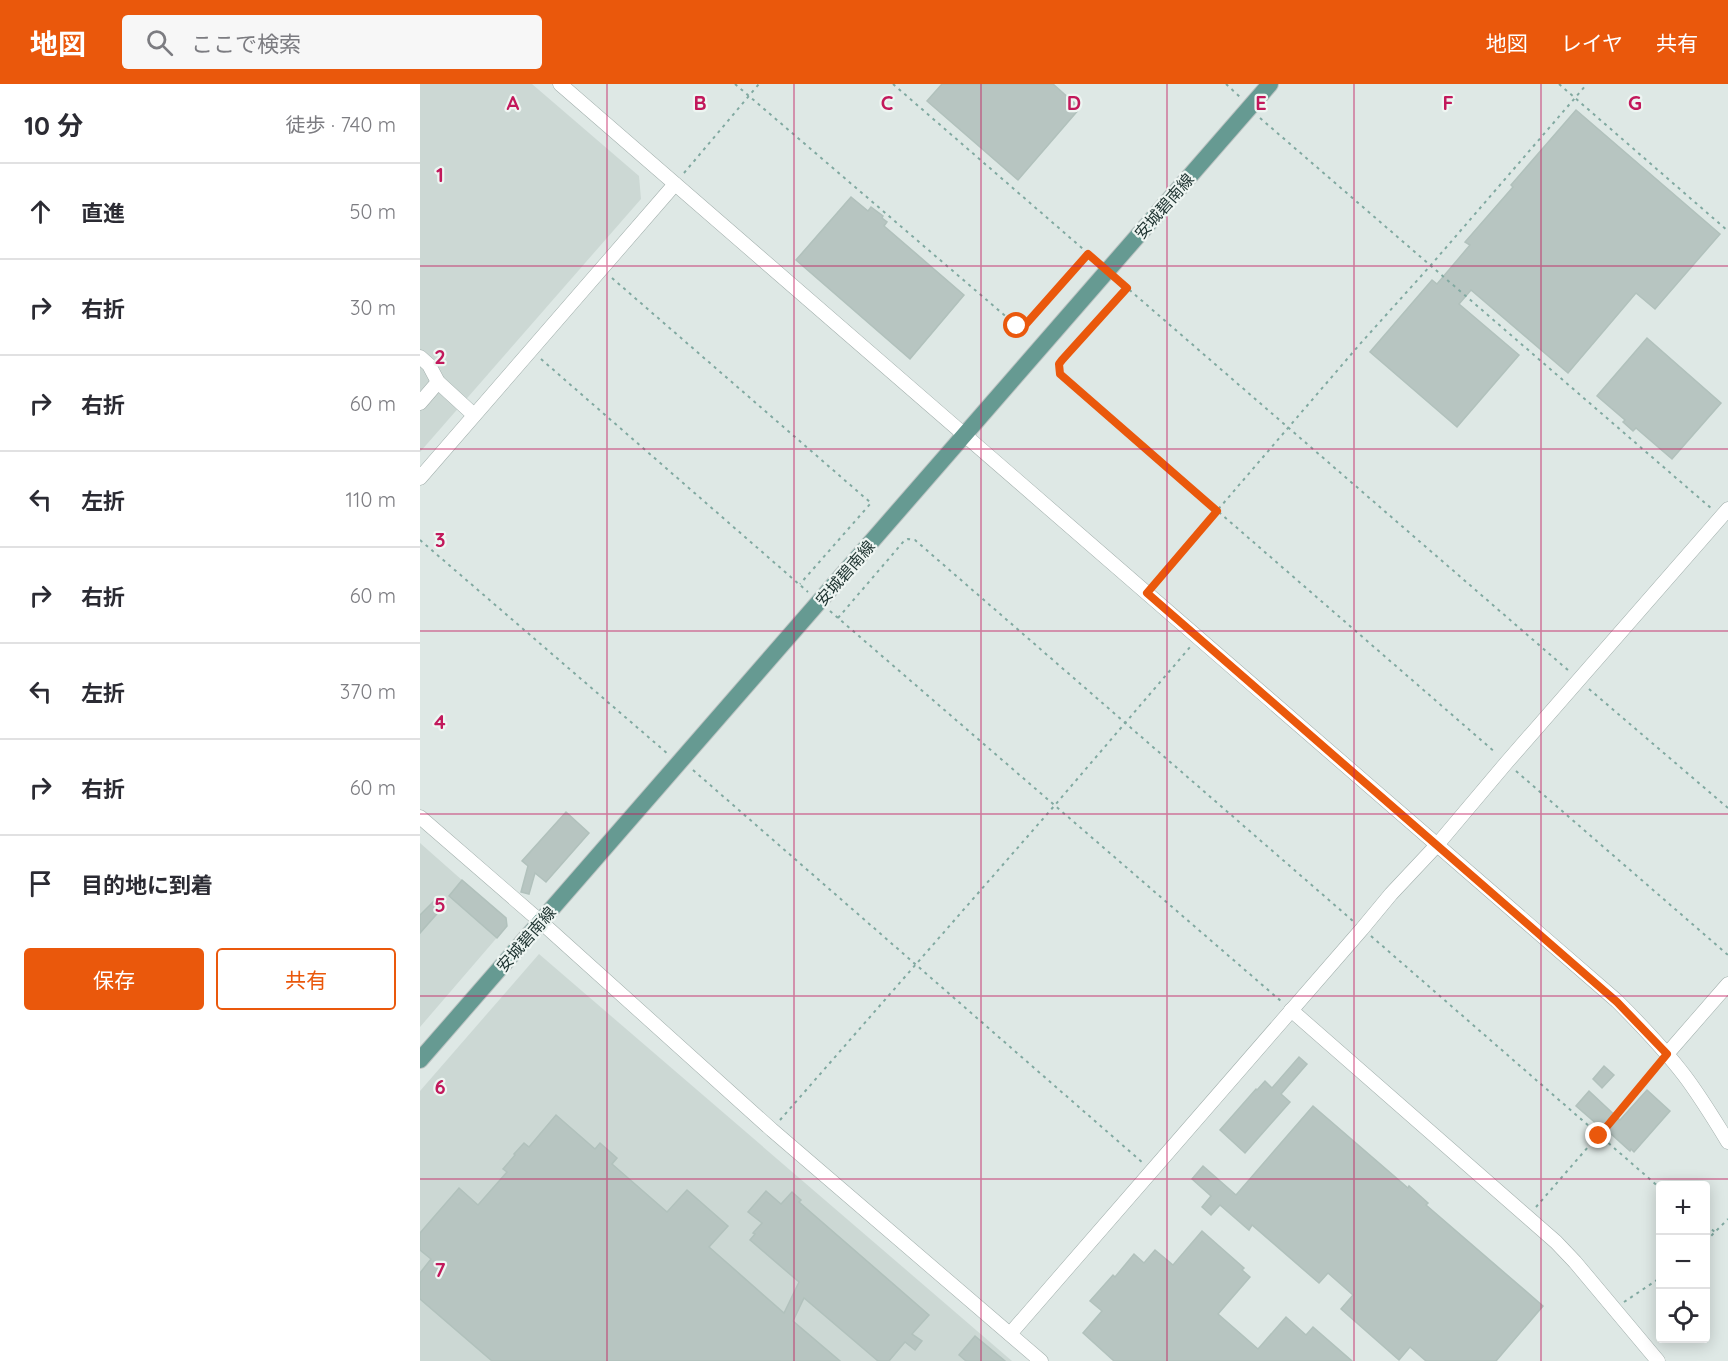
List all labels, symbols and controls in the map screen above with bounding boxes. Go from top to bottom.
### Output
search box [122,15,542,69]
text: 地図 [30,26,86,61]
icon: search [143,26,176,59]
text: ここで検索 [191,30,301,58]
text: 地図 [1486,30,1528,56]
text: レイヤ [1561,30,1623,56]
text: 共有 [1656,30,1698,56]
text: A [507,90,520,115]
text: B [693,90,707,115]
text: C [881,90,894,115]
text: D [1067,90,1081,115]
text: E [1255,90,1267,115]
text: F [1442,90,1454,115]
text: G [1628,90,1642,115]
text: 10 分 [24,109,83,142]
text: 徒歩 · 740 m [286,112,396,137]
text: 1 [436,162,444,187]
street label: 安城碧南線 [1130,169,1198,243]
icon: ahead [24,195,57,228]
text: 直進 [81,199,125,227]
text: 50 m [350,199,396,224]
icon: right [24,291,57,324]
text: 右折 [81,295,125,323]
text: 30 m [350,295,396,320]
route start [1003,312,1029,338]
text: 2 [434,344,446,369]
icon: right [24,387,57,420]
text: 右折 [81,391,125,419]
text: 60 m [350,391,396,416]
icon: left [24,483,57,516]
text: 左折 [81,487,125,515]
text: 110 m [346,487,396,512]
text: 3 [435,527,445,552]
street label: 安城碧南線 [811,536,879,610]
icon: right [24,579,57,612]
text: 右折 [81,583,125,611]
text: 60 m [350,583,396,608]
icon: left [24,675,57,708]
text: 左折 [81,679,125,707]
text: 370 m [340,679,396,704]
text: 4 [434,709,446,734]
icon: right [24,771,57,804]
text: 右折 [81,775,125,803]
text: 60 m [350,775,396,800]
icon: arrive [24,867,57,900]
text: 目的地に到着 [81,871,213,899]
text: 5 [434,892,446,917]
street label: 安城碧南線 [492,902,560,976]
button: 保存 [24,948,204,1010]
button: 共有 [216,948,396,1010]
text: 6 [434,1074,446,1099]
route end [1585,1122,1611,1148]
map controls [1656,1181,1710,1343]
button: + [1656,1181,1710,1235]
button: − [1656,1235,1710,1289]
text: 7 [435,1257,446,1282]
button: locate [1656,1289,1710,1343]

